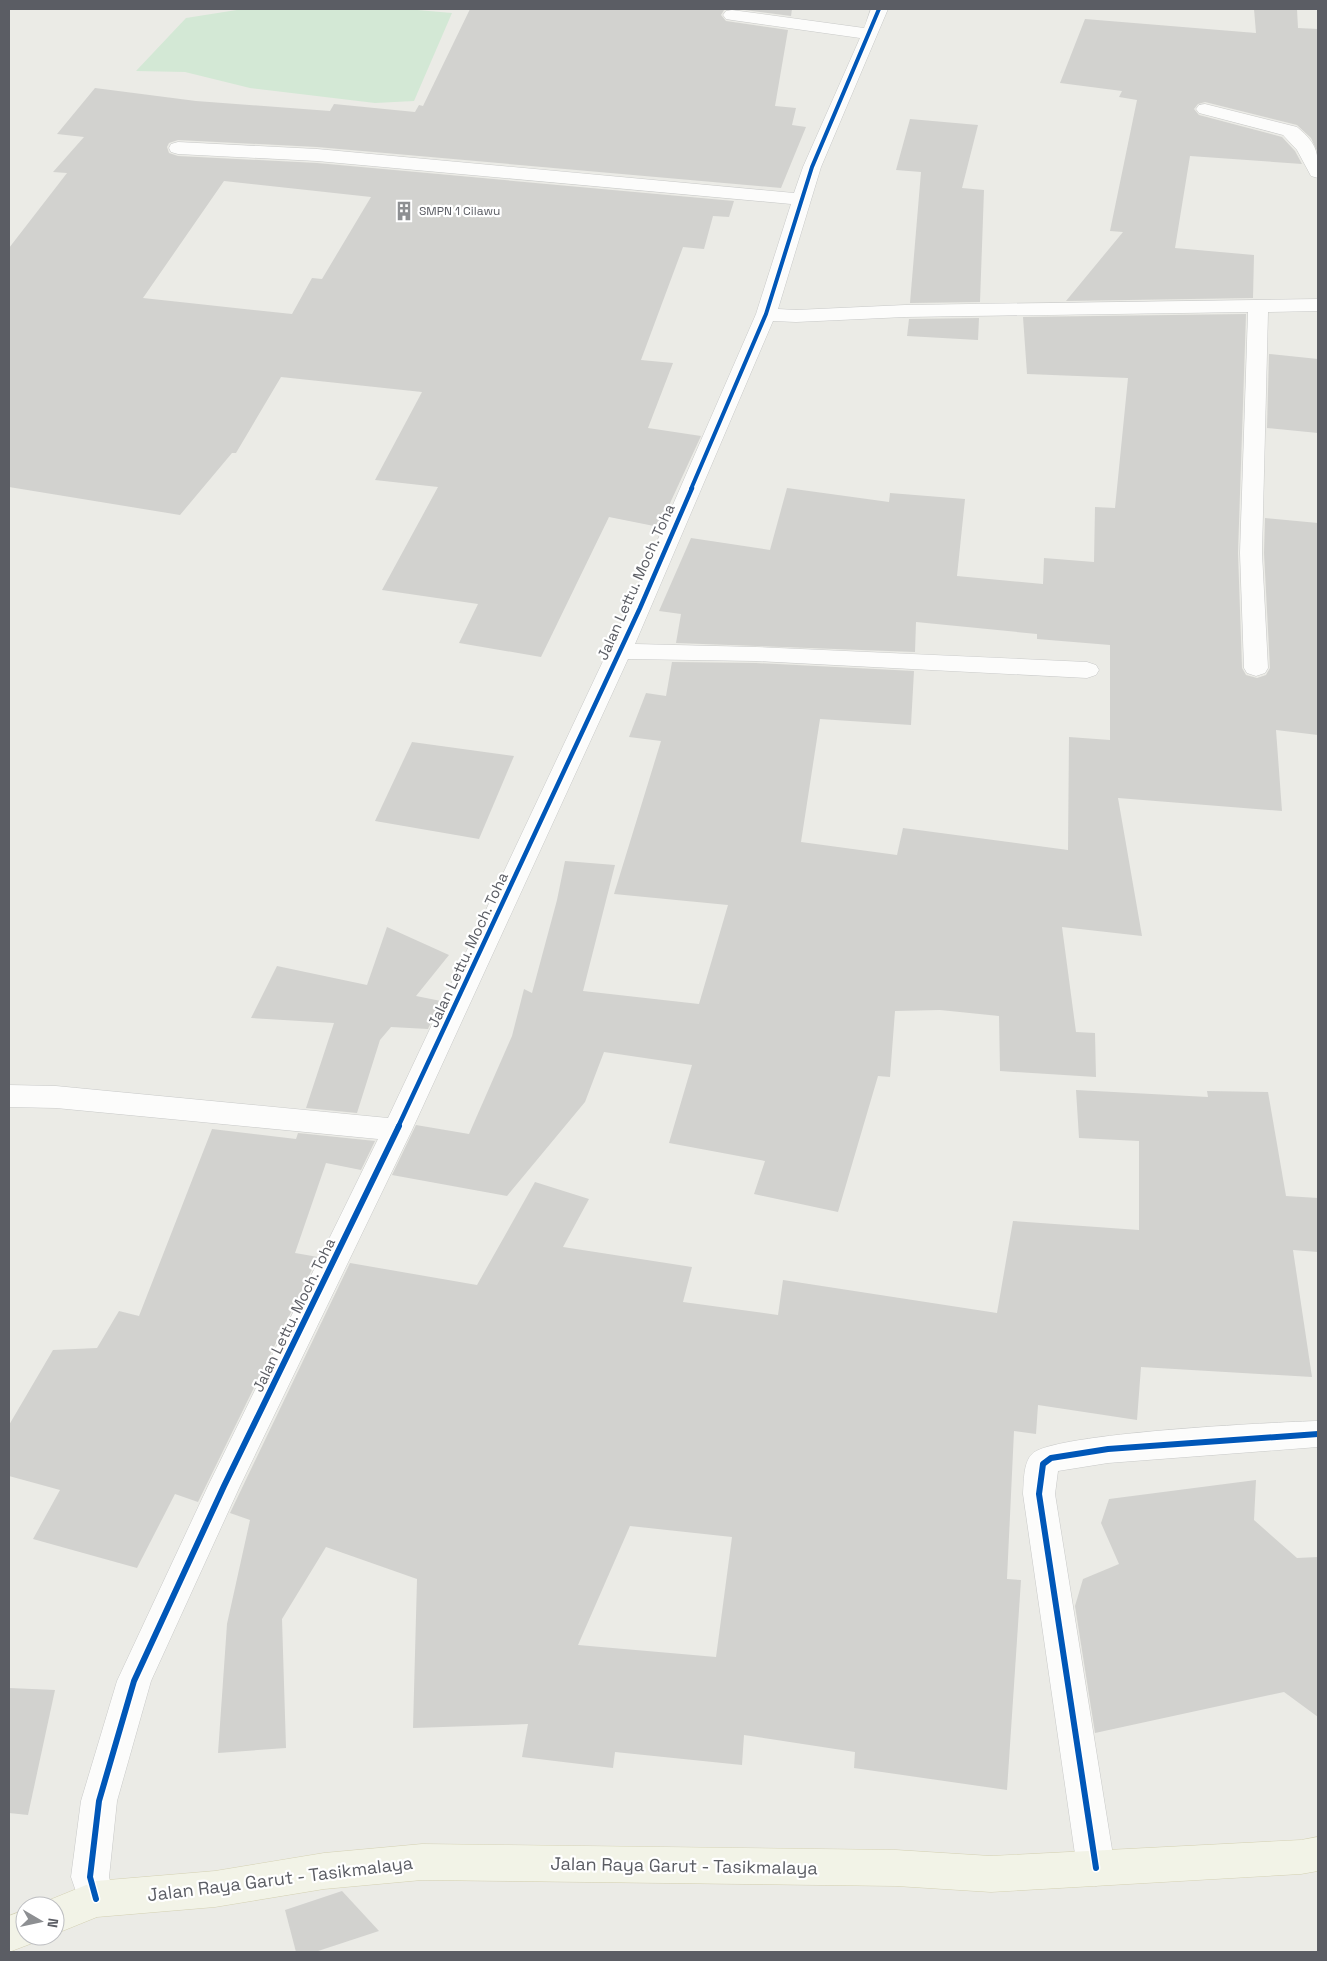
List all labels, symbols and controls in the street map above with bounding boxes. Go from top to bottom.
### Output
building icon: SMPN 1 Cilawu [393,200,415,222]
place label: SMPN 1 Cilawu [419,203,500,219]
street label: Jalan Lettu. Moch. Toha [592,500,679,663]
street label: Jalan Lettu. Moch. Toha [423,869,512,1030]
street label: Jalan Lettu. Moch. Toha [248,1234,339,1395]
street label: Jalan Raya Garut - Tasikmalaya [146,1851,414,1906]
street label: Jalan Raya Garut - Tasikmalaya [550,1852,818,1879]
north arrow [15,1896,65,1946]
text: N [43,1917,62,1929]

